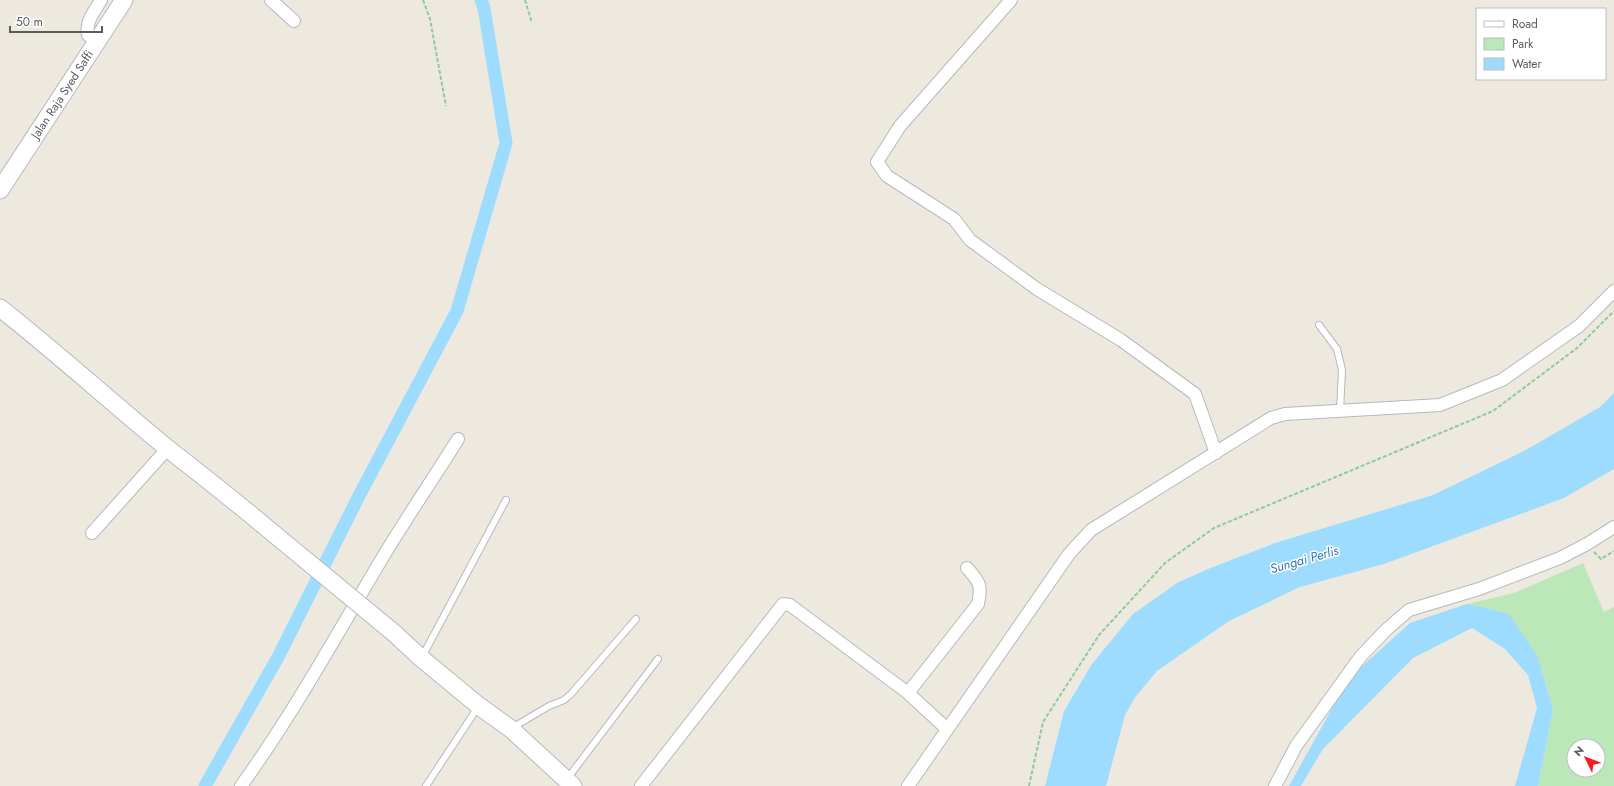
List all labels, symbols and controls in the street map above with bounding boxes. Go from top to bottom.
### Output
scale bar [10,8,102,34]
legend [1476,8,1606,80]
text: 50 m [16,13,43,31]
text: Road [1512,15,1538,33]
text: Park [1512,35,1534,53]
street label: Jalan Raja Syed Saffi [26,47,98,144]
text: Water [1512,55,1543,73]
water label: Sungai Perlis [1268,540,1341,578]
north arrow [1566,738,1606,778]
text: N [1570,743,1588,760]

